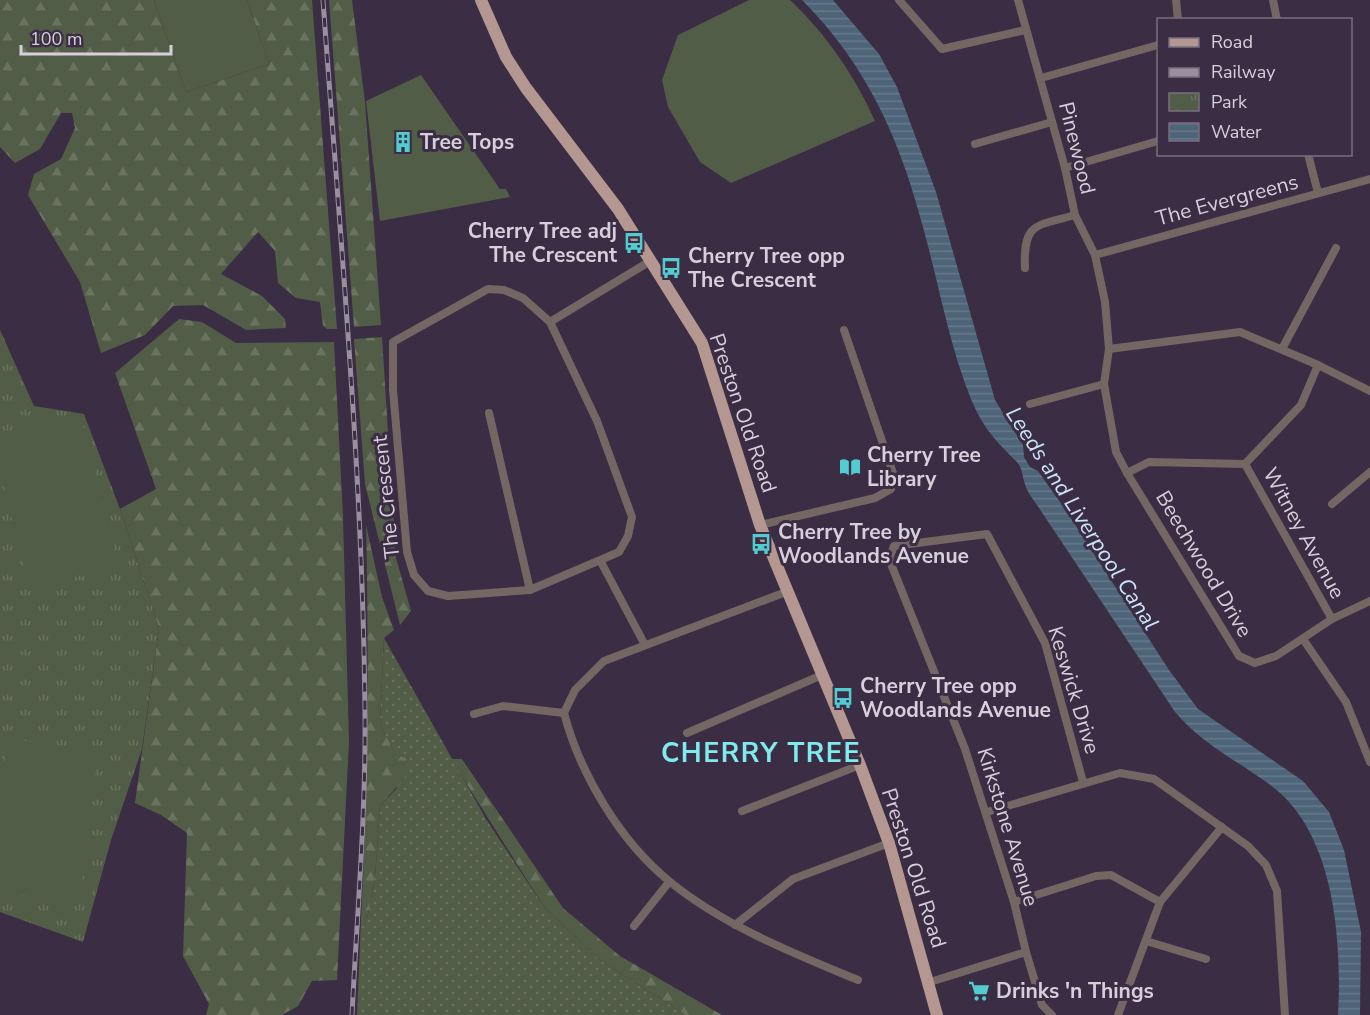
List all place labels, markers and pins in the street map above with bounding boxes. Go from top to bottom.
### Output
place label: Tree Tops [420,128,514,156]
building icon: Tree Tops [391,130,415,154]
place label: Cherry Tree adj The Crescent [468,217,618,269]
bus stop icon: Cherry Tree adj The Crescent [622,231,646,255]
place label: Cherry Tree opp The Crescent [688,242,845,294]
bus stop icon: Cherry Tree opp The Crescent [659,256,683,280]
place label: Cherry Tree Library [867,441,981,493]
library icon: Cherry Tree Library [838,455,862,479]
place label: Cherry Tree by Woodlands Avenue [778,518,969,570]
bus stop icon: Cherry Tree by Woodlands Avenue [749,532,773,556]
place label: Cherry Tree opp Woodlands Avenue [860,672,1051,724]
bus stop icon: Cherry Tree opp Woodlands Avenue [831,686,855,710]
place label: Drinks 'n Things [996,977,1154,1005]
supermarket icon: Drinks 'n Things [967,979,991,1003]

